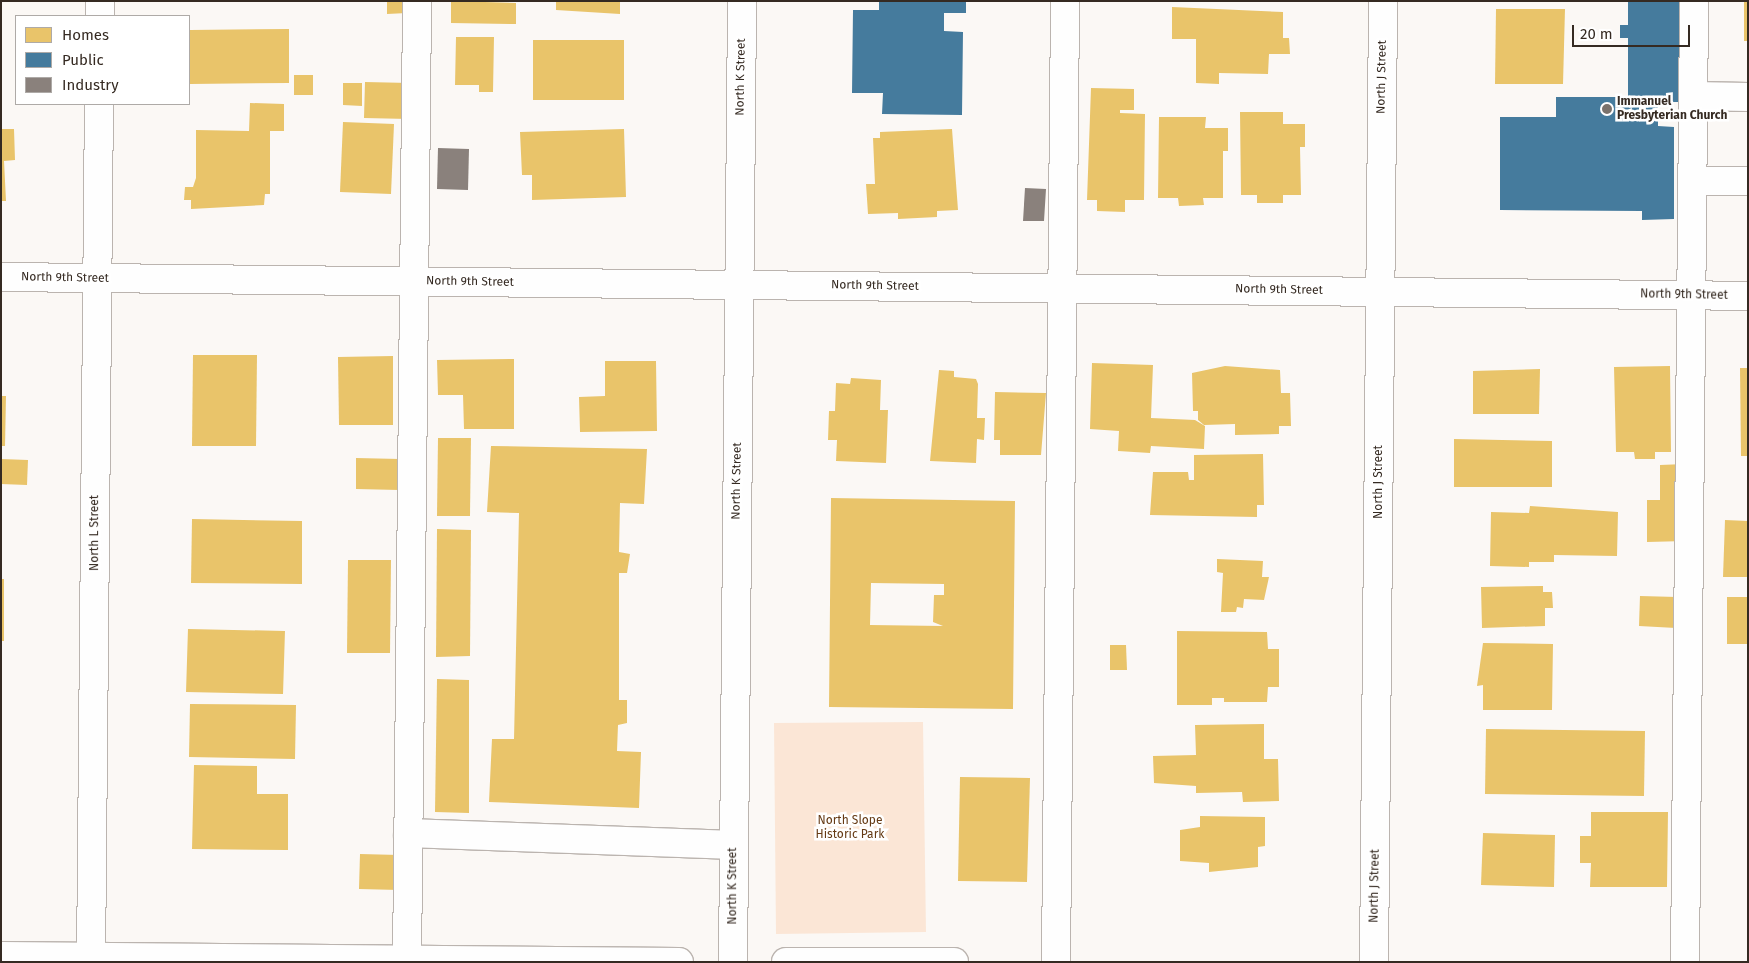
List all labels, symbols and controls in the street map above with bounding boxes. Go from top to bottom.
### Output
legend [15,15,190,105]
scale bar [1574,15,1692,47]
text: 20 m [1580,25,1613,43]
text: Homes [62,26,109,44]
street label: North K Street [733,38,749,116]
street label: North J Street [1374,40,1390,114]
text: Public [62,51,104,69]
text: Industry [62,76,119,94]
place label: Immanuel Presbyterian Church [1617,95,1727,123]
marker: Immanuel Presbyterian Church [1601,103,1613,115]
street label: North 9th Street [21,270,109,286]
street label: North 9th Street [426,274,514,290]
street label: North 9th Street [831,278,919,294]
street label: North 9th Street [1235,282,1323,298]
street label: North 9th Street [1640,287,1728,303]
street label: North K Street [729,442,745,520]
street label: North J Street [1372,445,1386,519]
street label: North L Street [88,495,102,571]
park label: North Slope Historic Park [816,814,884,842]
street label: North K Street [726,847,740,925]
street label: North J Street [1367,849,1383,923]

